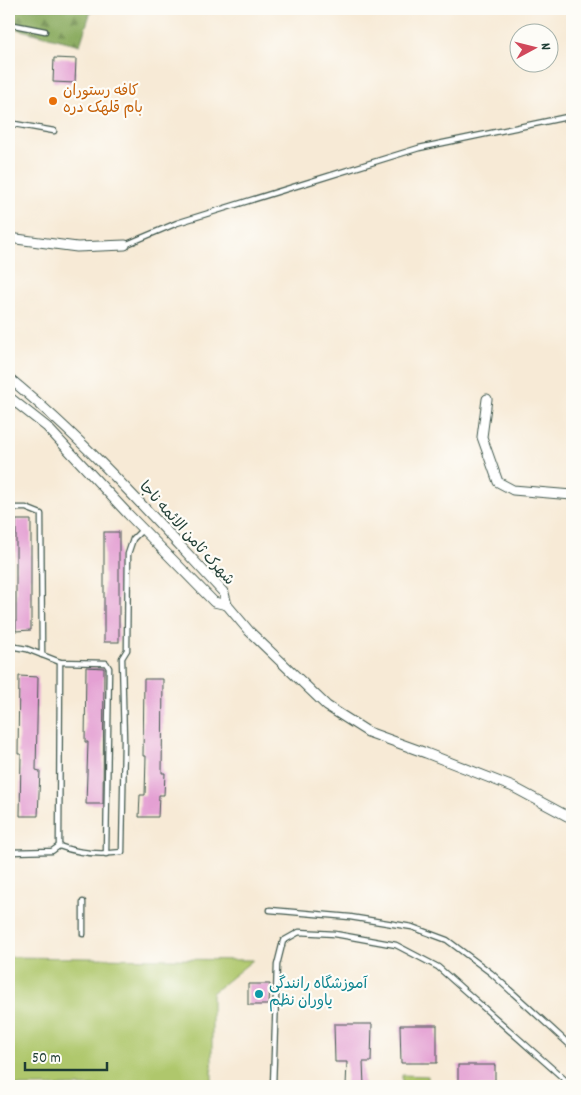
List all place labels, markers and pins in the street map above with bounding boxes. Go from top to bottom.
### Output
place label: کافه رستوران بام قلهک دره [63,81,143,120]
marker: کافه رستوران بام قلهک دره [47,95,59,107]
place label: آموزشگاه رانندگی یاوران نظم [269,974,369,1013]
marker: آموزشگاه رانندگی یاوران نظم [253,988,265,1000]

